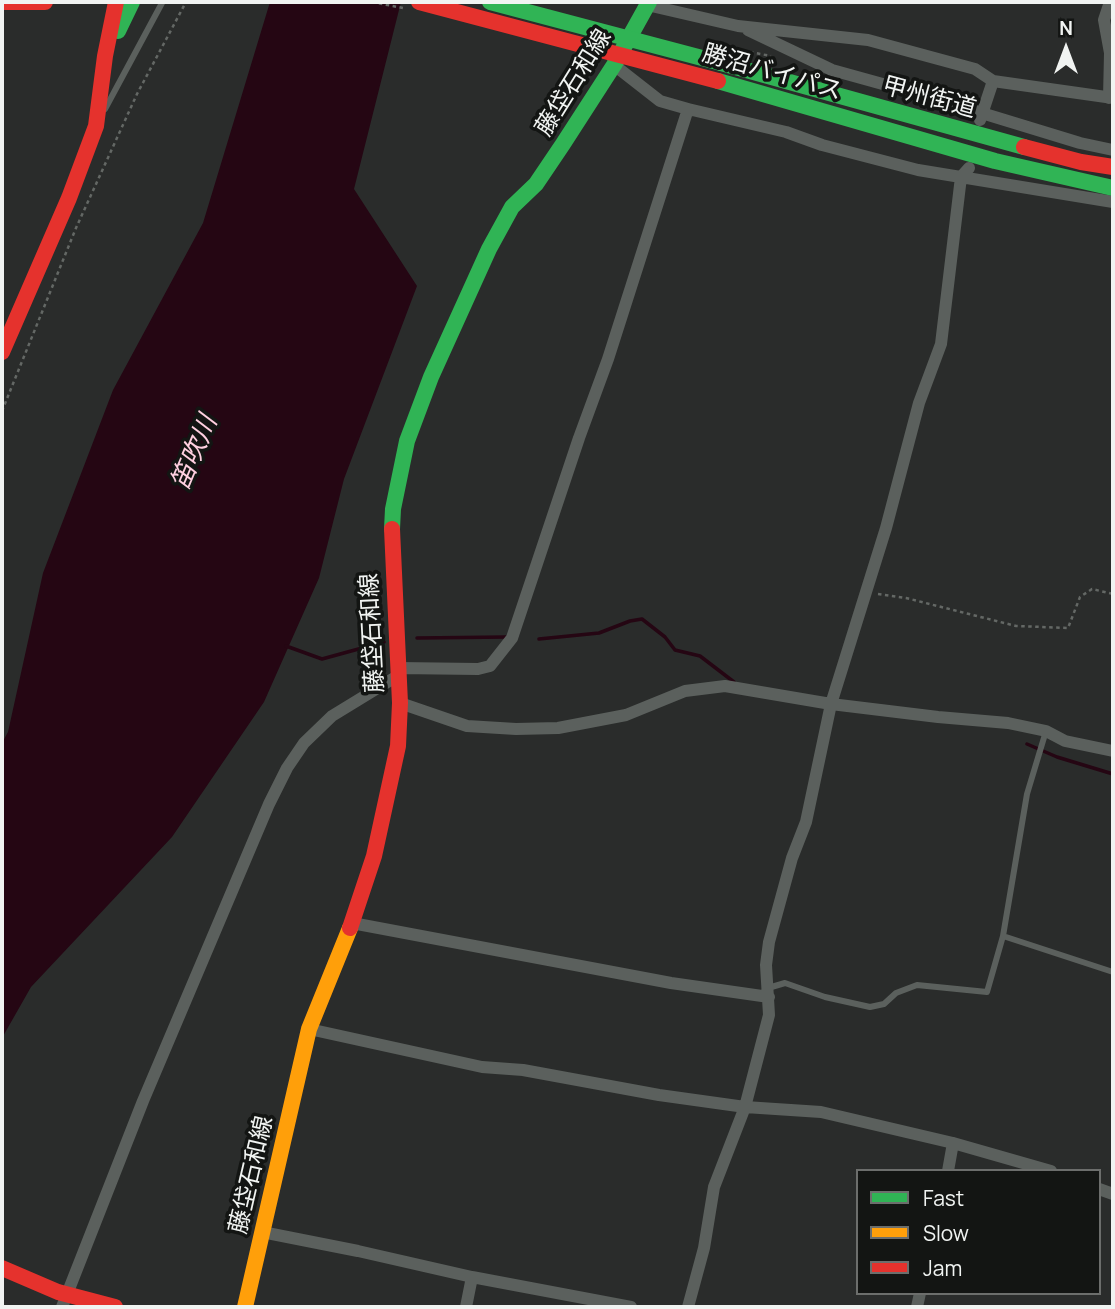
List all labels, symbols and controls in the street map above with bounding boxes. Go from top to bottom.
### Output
north arrow [1031,14,1101,84]
text: N [1059,15,1073,41]
street label: 藤垈石和線 [530,24,618,142]
street label: 勝沼バイパス [699,39,845,107]
street label: 甲州街道 [879,72,979,124]
water label: 笛吹川 [165,411,225,495]
street label: 藤垈石和線 [355,572,391,694]
street label: 藤垈石和線 [224,1113,280,1237]
legend [856,1169,1101,1295]
text: Fast [923,1184,964,1212]
text: Slow [923,1219,969,1247]
text: Jam [923,1254,962,1282]

